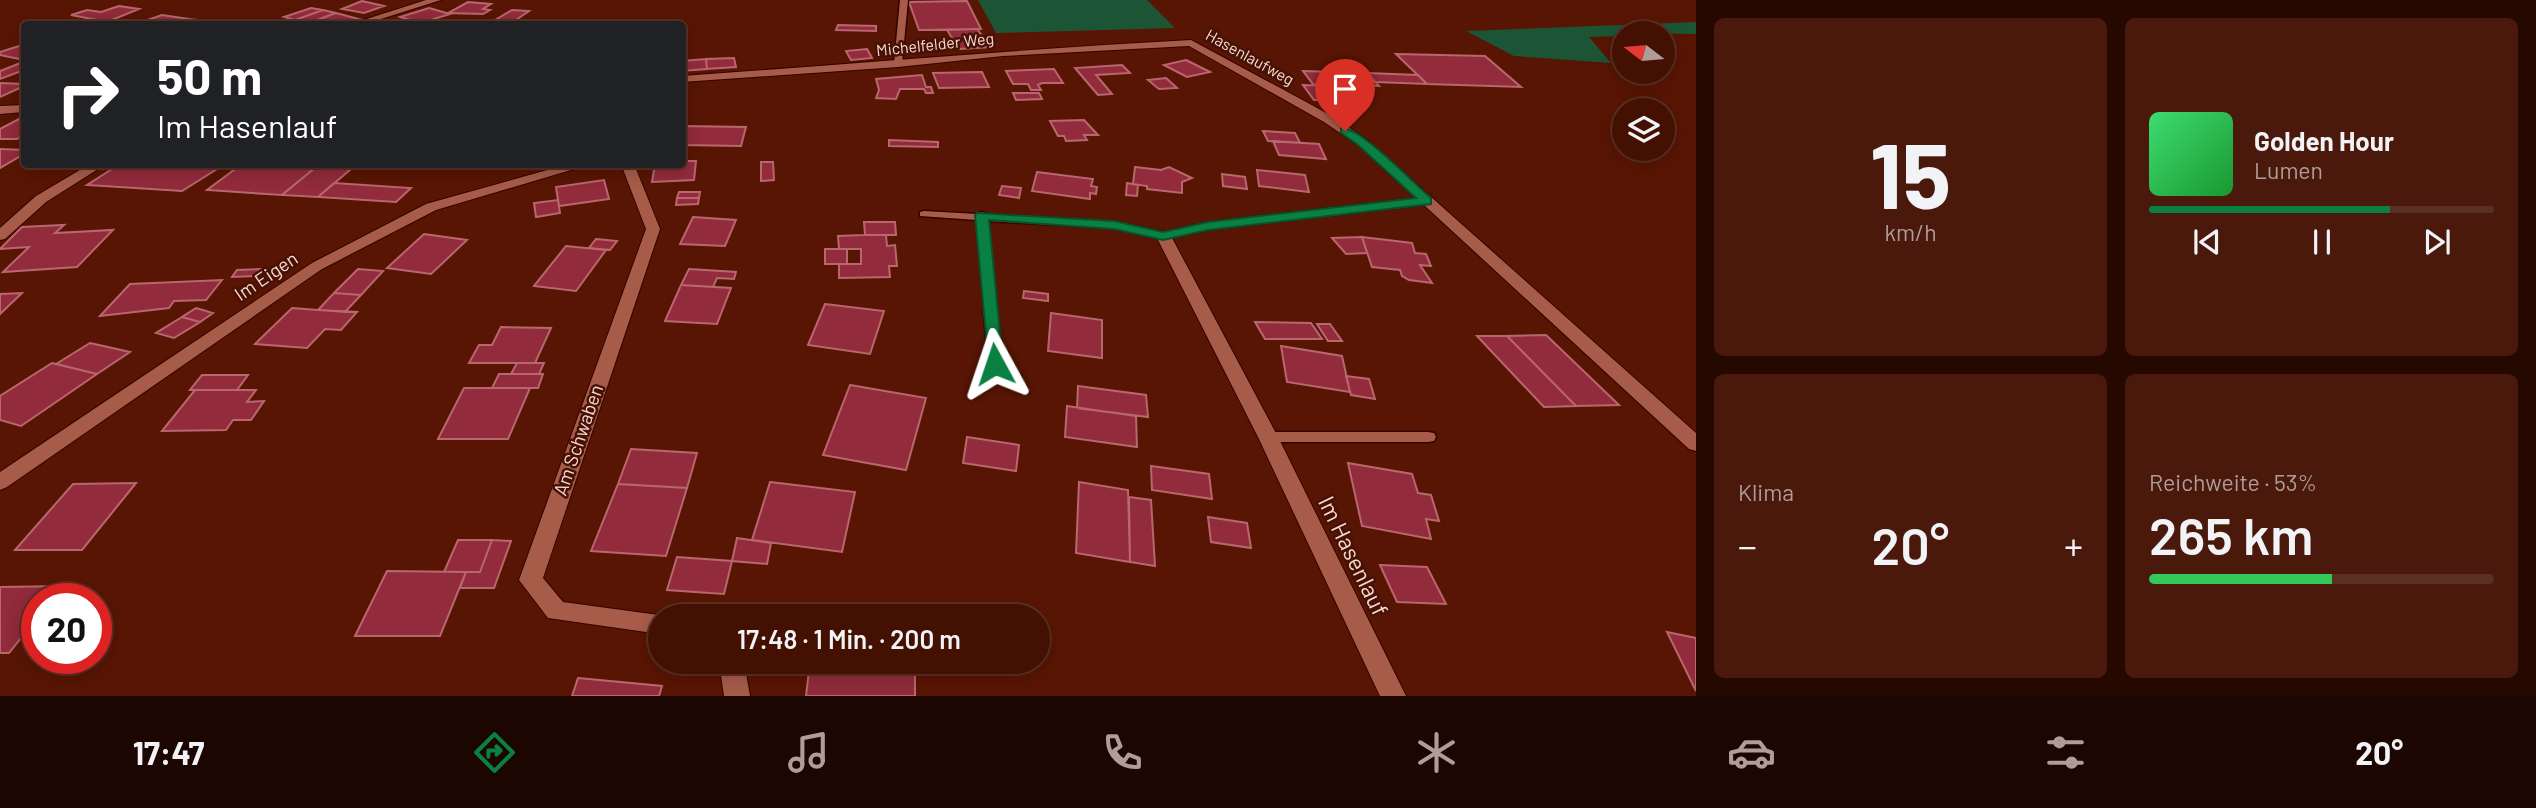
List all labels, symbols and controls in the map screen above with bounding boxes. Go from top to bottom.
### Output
north arrow [1612,21,1675,84]
map controls [1612,21,1675,161]
street label: Hasenlaufweg [1203,25,1298,89]
street label: Michelfelder Weg [875,28,995,59]
text: 50 m [157,46,262,105]
icon: right [42,49,133,140]
pin [1315,59,1375,131]
icon: arrive [1326,70,1364,108]
button: layers [1612,98,1675,161]
text: Im Hasenlauf [157,106,337,144]
text: 15 [1870,118,1951,227]
text: Golden Hour [2254,125,2394,156]
text: Lumen [2254,156,2323,184]
text: km/h [1884,218,1937,246]
icon: previous [2188,223,2226,261]
icon: pause [2303,223,2341,261]
icon: next [2418,223,2456,261]
street label: Im Eigen [230,246,302,305]
position arrow [958,327,1032,401]
street label: Am Schwaben [548,381,607,498]
text: Reichweite · 53% [2149,468,2317,496]
text: Klima [1738,478,1794,506]
street label: Im Hasenlauf [1313,491,1395,620]
text: 265 km [2149,503,2313,565]
text: 20° [1872,513,1949,575]
text: − [1738,522,1757,568]
text: + [2064,522,2083,568]
speed limit sign: 20 [21,583,112,674]
text: 17:48 · 1 Min. · 200 m [737,623,961,654]
icon: directions [470,728,519,777]
icon: music [784,728,833,777]
icon: phone [1098,728,1147,777]
icon: climate [1412,728,1461,777]
icon: car [1727,728,1776,777]
icon: filters [2041,728,2090,777]
text: 17:47 [133,733,204,771]
text: 20° [2355,733,2403,771]

